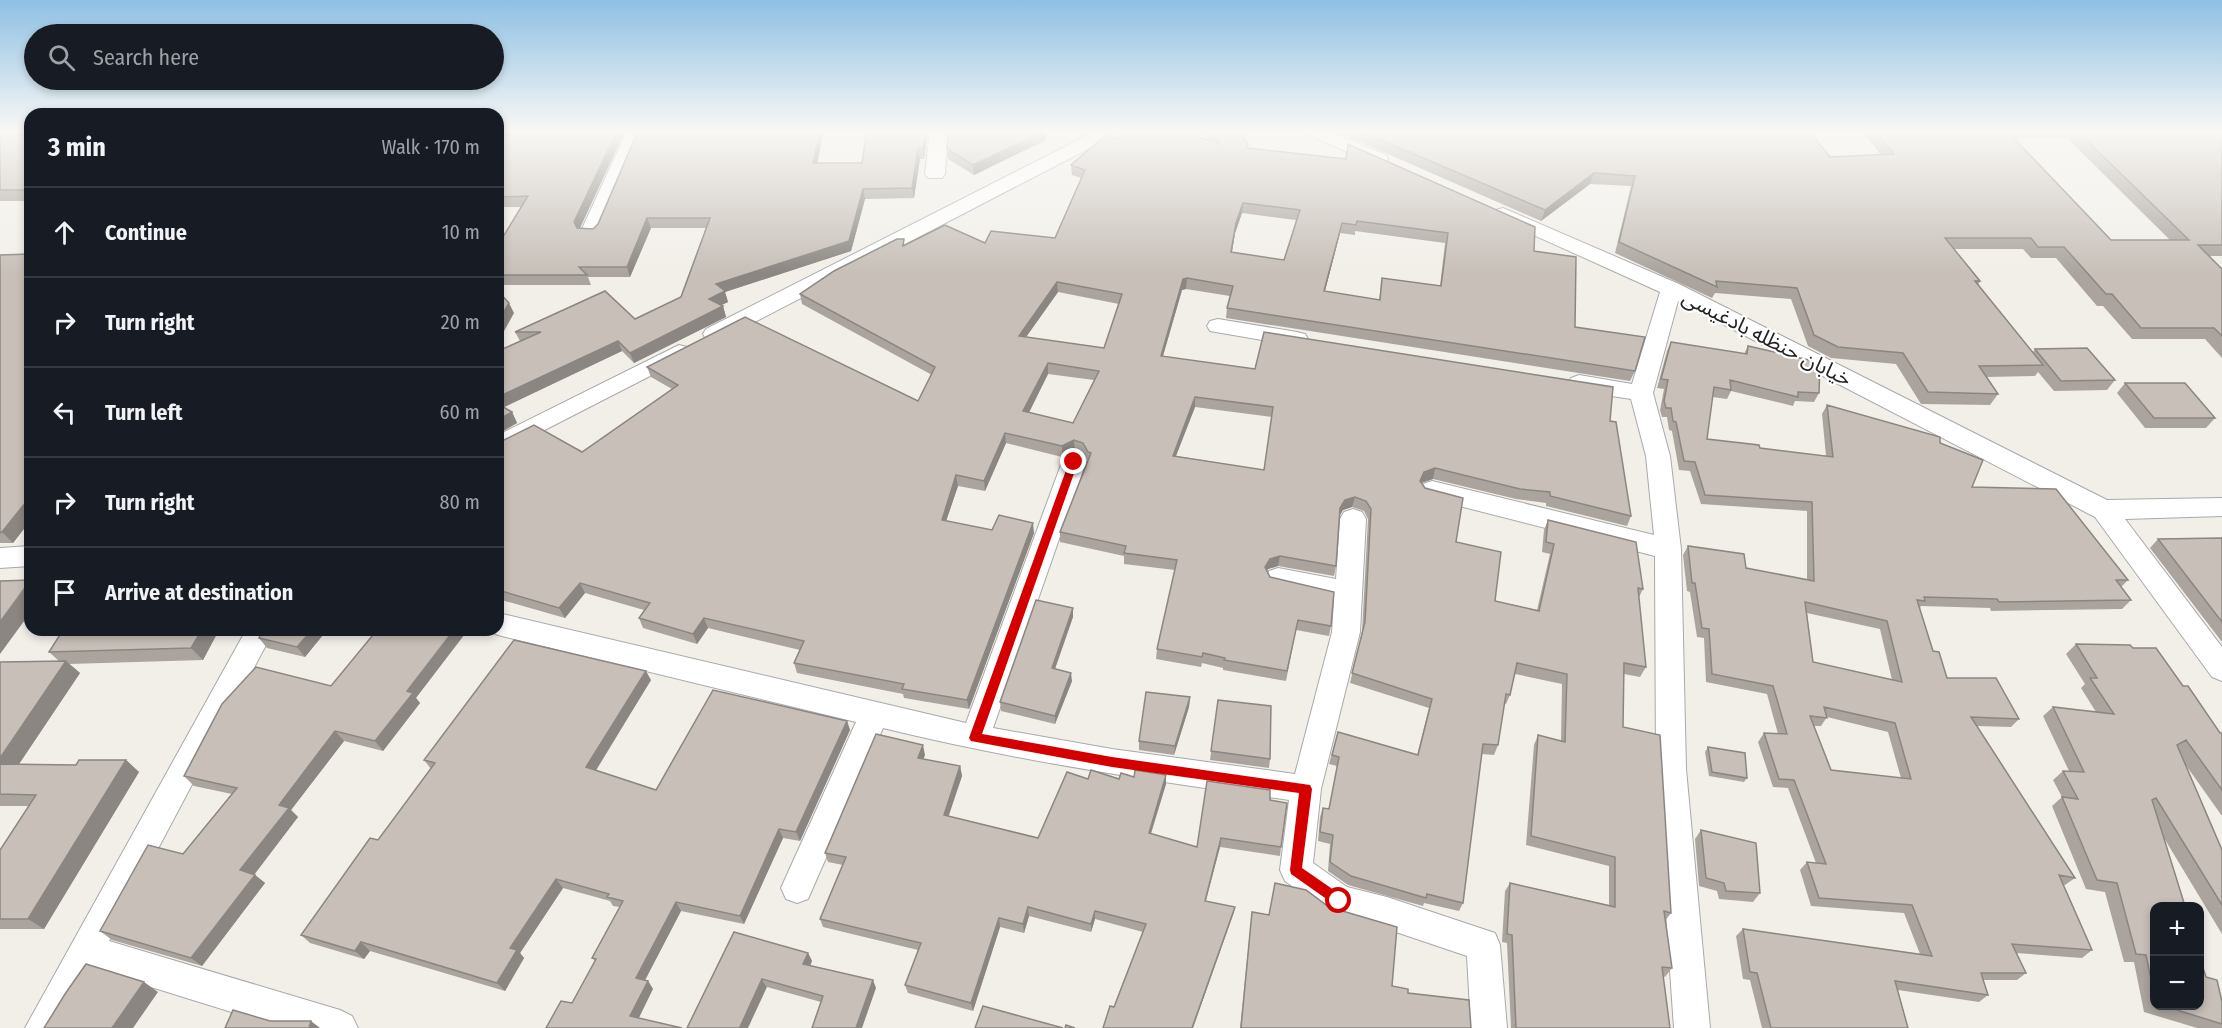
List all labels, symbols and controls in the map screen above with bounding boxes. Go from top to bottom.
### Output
search box [24,24,504,90]
icon: search [45,41,78,74]
text: Search here [93,44,199,71]
text: 3 min [48,132,106,163]
text: Walk · 170 m [382,135,480,159]
icon: ahead [48,216,81,249]
text: Continue [105,219,187,246]
text: 10 m [442,220,480,244]
street label: خیابان حنظله بادغیسی [1678,284,1856,392]
icon: right [48,306,81,339]
text: Turn right [105,309,194,336]
text: 20 m [441,310,480,334]
icon: left [48,396,81,429]
text: Turn left [105,399,183,426]
text: 60 m [440,400,480,424]
route end [1060,448,1086,474]
icon: right [48,486,81,519]
text: Turn right [105,489,194,516]
text: 80 m [440,490,480,514]
icon: arrive [48,576,81,609]
text: Arrive at destination [105,579,293,606]
route start [1325,887,1351,913]
map controls [2150,902,2204,1010]
button: + [2150,902,2204,956]
button: − [2150,956,2204,1010]

